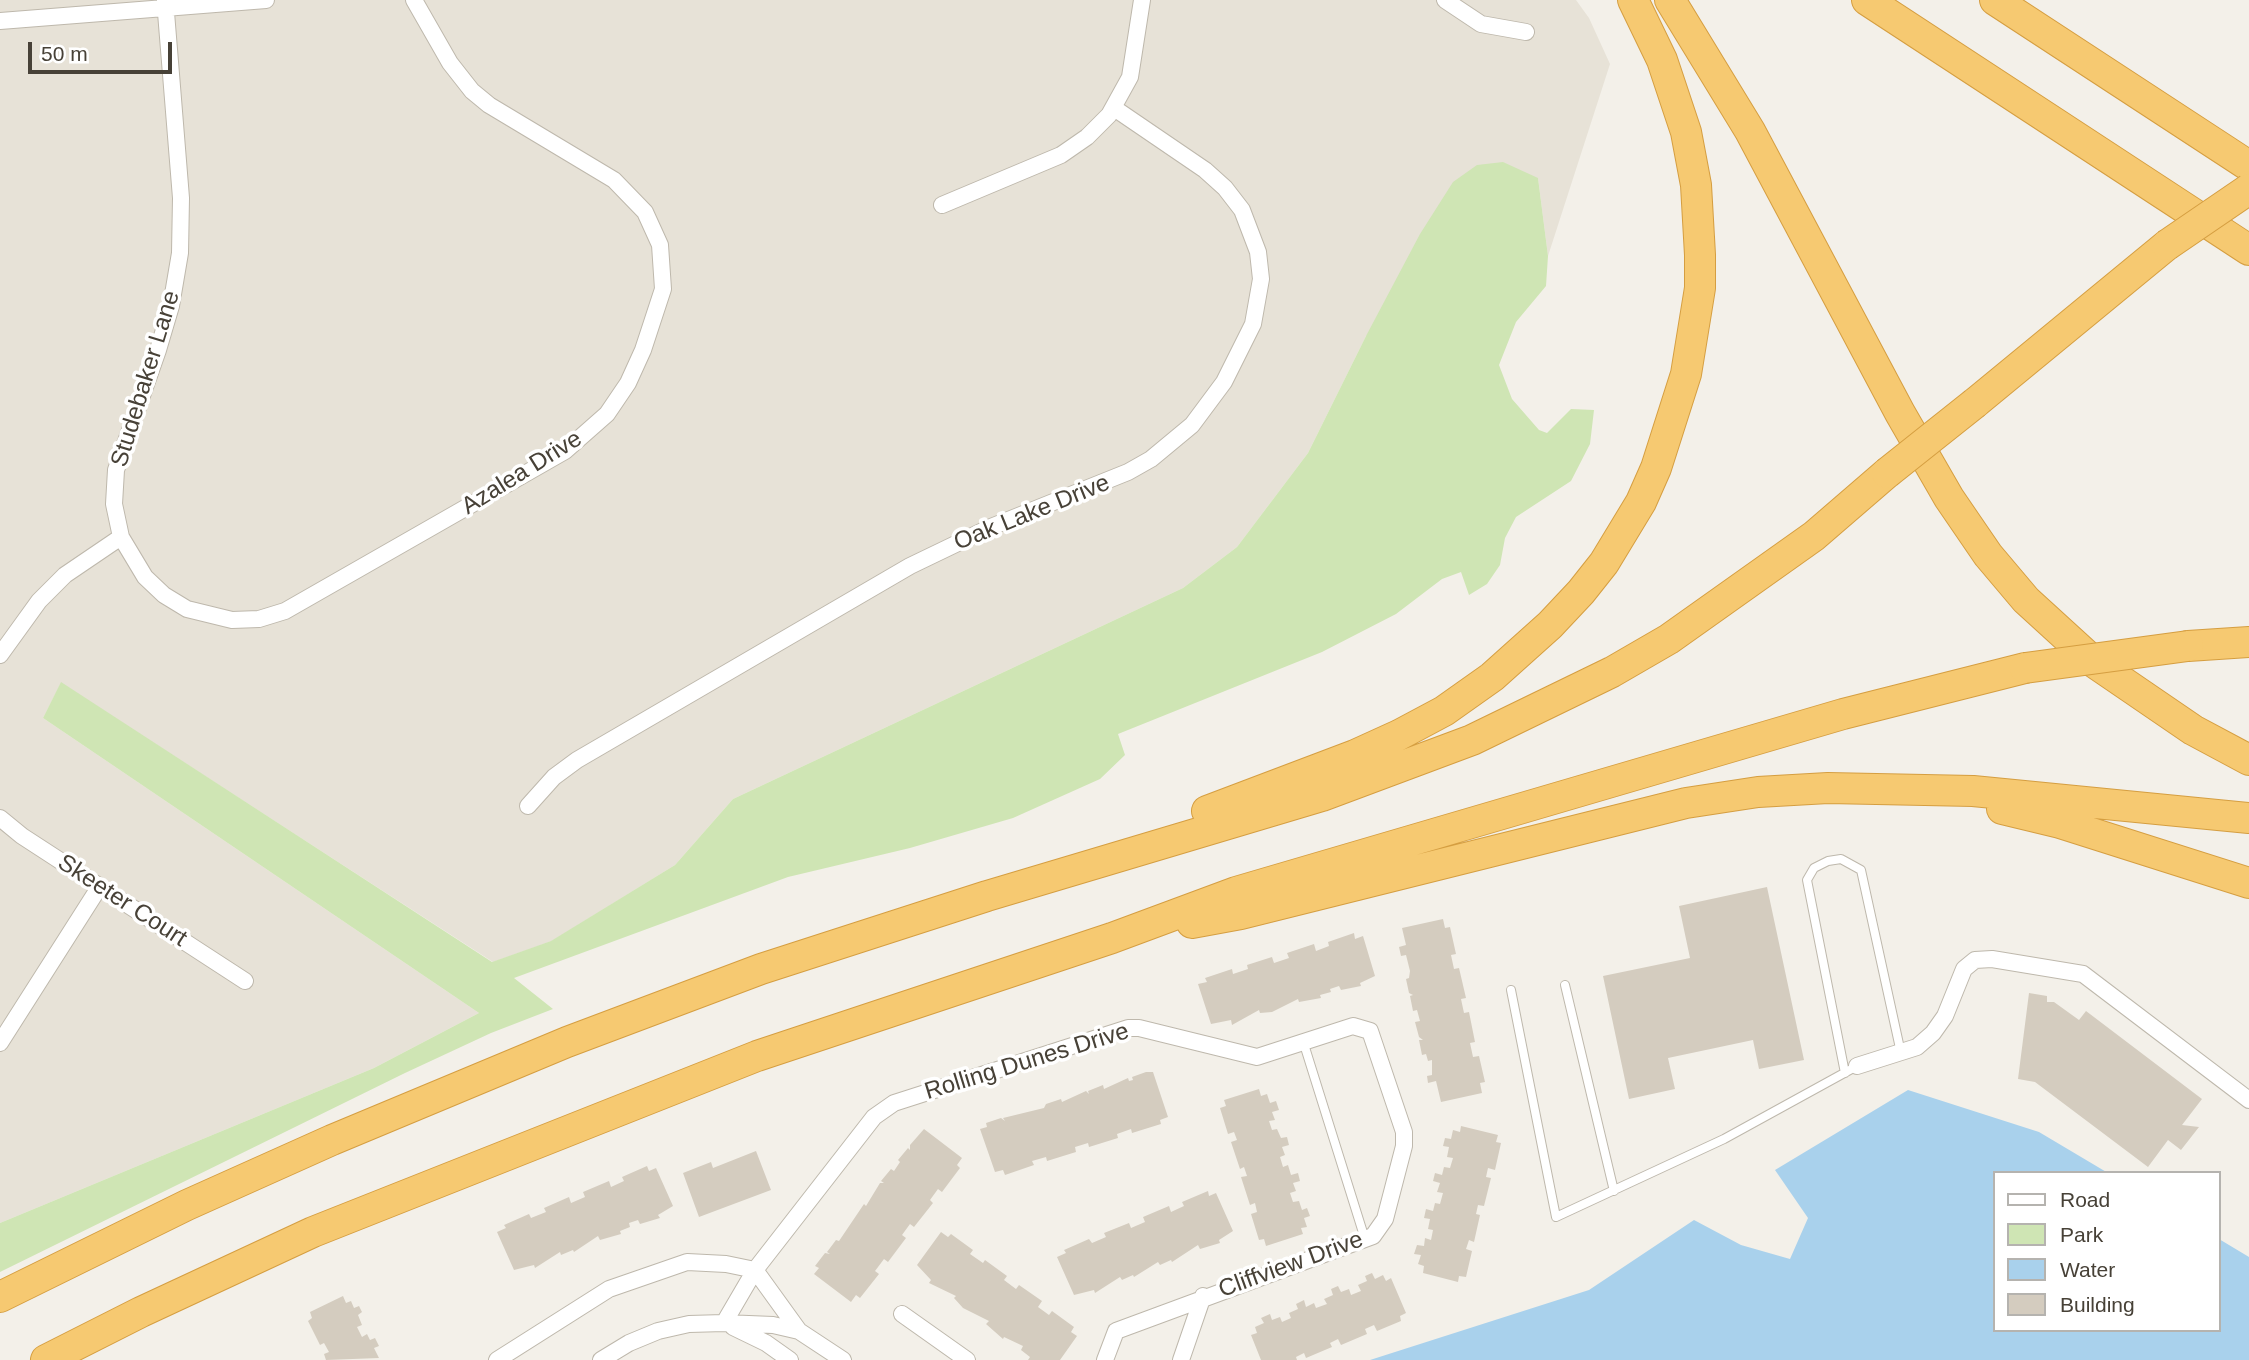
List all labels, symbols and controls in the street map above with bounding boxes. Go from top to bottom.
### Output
scale bar [32,28,175,72]
text: 50 m [41,42,88,65]
street label: Studebaker Lane [106,287,186,471]
street label: Azalea Drive [457,425,587,521]
street label: Oak Lake Drive [950,469,1114,557]
street label: Skeeter Court [52,849,192,953]
street label: Rolling Dunes Drive [921,1017,1133,1107]
legend [1994,1171,2221,1332]
text: Road [2060,1188,2110,1211]
text: Park [2060,1223,2103,1246]
street label: Cliffview Drive [1215,1226,1367,1304]
text: Water [2060,1258,2115,1281]
text: Building [2060,1293,2135,1316]

